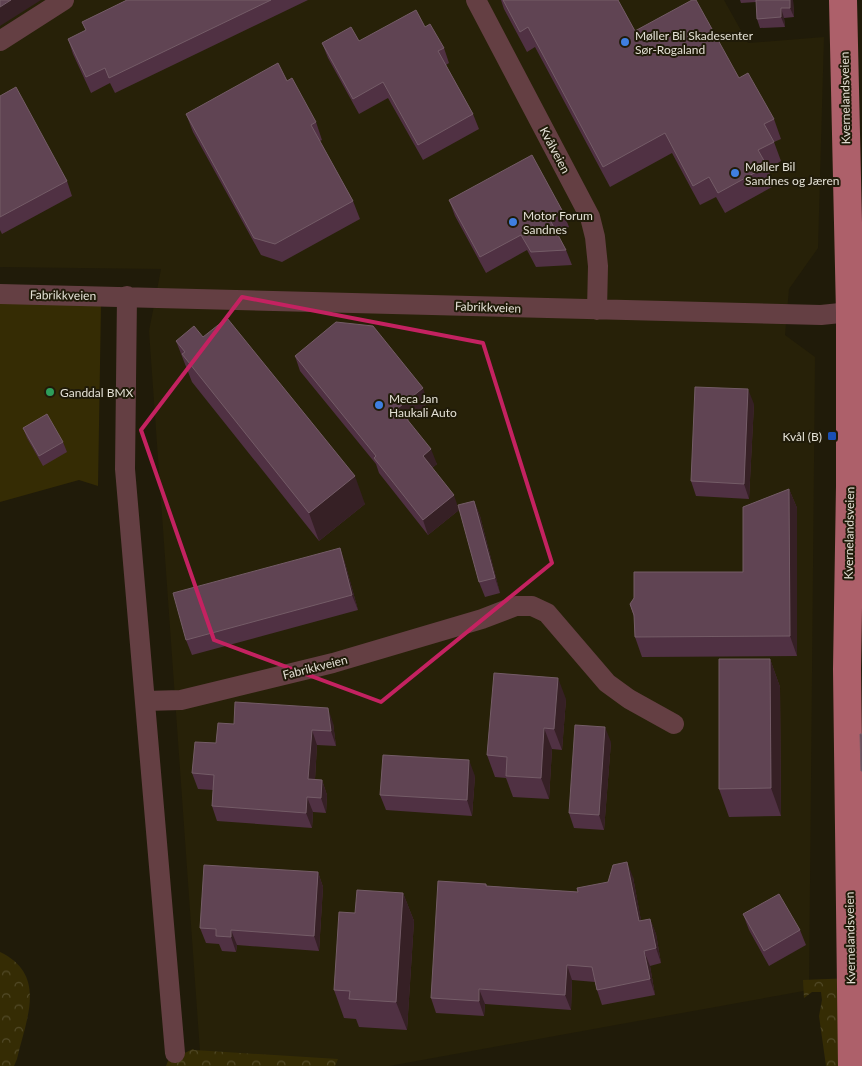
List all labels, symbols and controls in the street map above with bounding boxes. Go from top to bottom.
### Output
place label: Møller Bil Skadesenter Sør-Rogaland [635,28,754,57]
marker: Møller Bil Skadesenter Sør-Rogaland [619,36,631,48]
street label: Kvernelandsveien [837,52,853,144]
street label: Kvålveien [537,124,573,176]
place label: Møller Bil Sandnes og Jæren [745,159,840,188]
marker: Møller Bil Sandnes og Jæren [729,167,741,179]
place label: Motor Forum Sandnes [523,208,593,237]
marker: Motor Forum Sandnes [507,216,519,228]
street label: Fabrikkveien [30,287,96,303]
street label: Fabrikkveien [455,298,521,316]
place label: Ganddal BMX [60,385,134,400]
marker: Ganddal BMX [44,386,56,398]
place label: Meca Jan Haukali Auto [389,391,457,420]
marker: Meca Jan Haukali Auto [373,399,385,411]
place label: Kvål (B) [783,429,822,444]
marker: Kvål (B) [826,430,838,442]
street label: Kvernelandsveien [841,487,857,579]
street label: Fabrikkveien [281,652,349,682]
street label: Kvernelandsveien [842,892,858,984]

